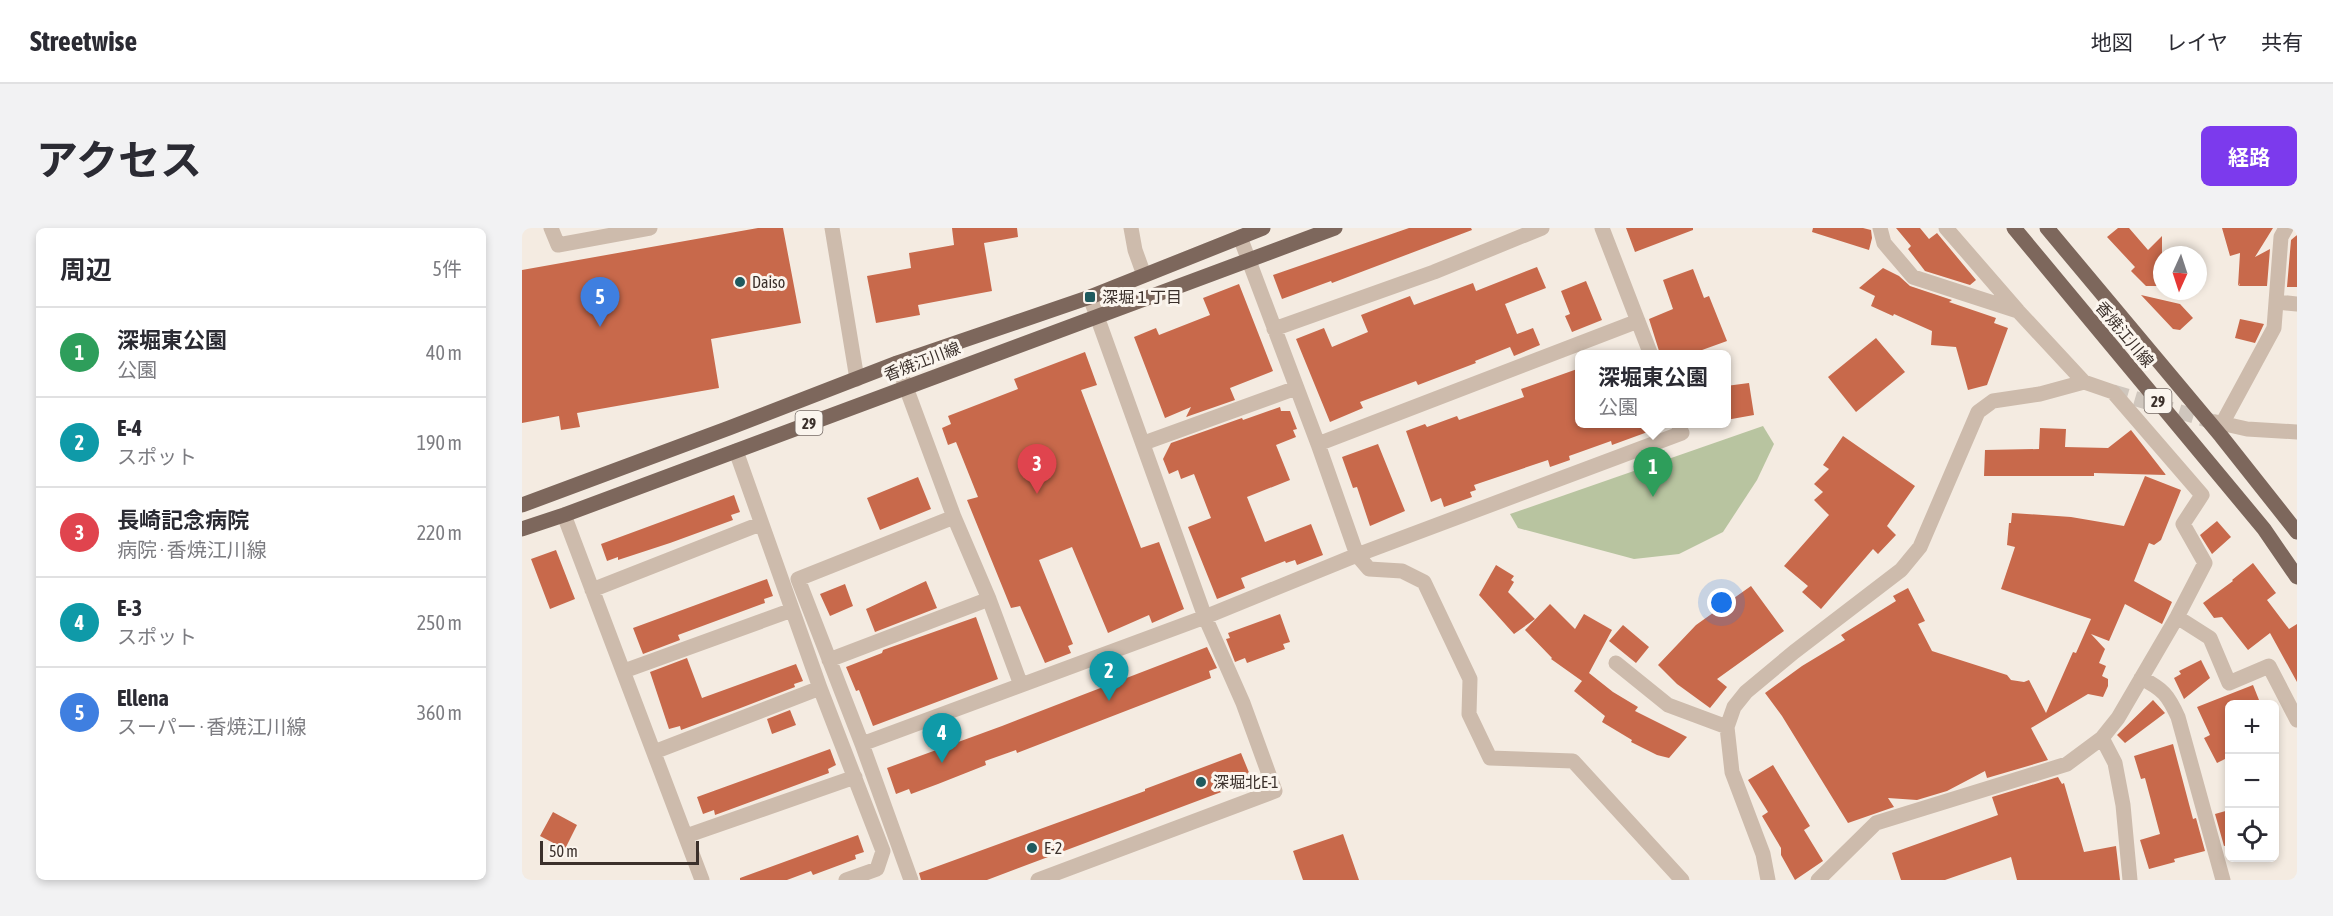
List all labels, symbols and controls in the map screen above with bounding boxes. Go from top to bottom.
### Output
text: Streetwise [30,25,137,57]
text: 地図 [2091,30,2133,54]
text: レイヤ [2166,30,2228,54]
text: 共有 [2261,30,2303,54]
button: 経路 [2201,126,2297,186]
text: アクセス [36,136,202,184]
north arrow [2153,246,2207,300]
text: 周辺 [60,255,112,285]
text: 5件 [433,257,462,280]
place label: Daiso [752,273,785,291]
marker: Daiso [733,275,747,289]
pin: 5 [580,278,620,327]
place label: 深堀１丁目 [1102,288,1182,306]
marker: 深堀１丁目 [1083,290,1097,304]
street label: 香焼江川線 [2092,298,2158,370]
text: 深堀東公園 [117,327,227,353]
street label: 香焼江川線 [881,338,963,384]
text: 1 [75,341,84,364]
text: 40 m [426,341,462,364]
popup [1575,350,1731,428]
text: 公園 [117,358,157,381]
text: 深堀東公園 [1598,364,1708,390]
road number: 29 [2144,389,2172,413]
text: 公園 [1598,395,1638,418]
road number: 29 [796,411,822,435]
text: E-4 [117,415,142,441]
text: 2 [75,431,84,454]
text: 190 m [417,431,462,454]
pin: 3 [1018,444,1056,494]
text: スポット [117,445,197,468]
pin: 1 [1634,448,1672,497]
text: 長崎記念病院 [117,507,249,533]
text: 3 [75,521,84,544]
text: 220 m [417,521,462,544]
text: 病院 · 香焼江川線 [117,538,267,561]
your location [1707,588,1736,617]
text: E-3 [117,595,142,621]
text: 4 [75,611,84,634]
text: 250 m [417,611,462,634]
text: スポット [117,625,197,648]
pin: 2 [1090,652,1128,701]
text: Ellena [117,685,169,711]
map controls [2225,700,2279,862]
button: + [2225,700,2279,754]
text: 5 [75,701,84,724]
text: 360 m [417,701,462,724]
pin: 4 [922,714,962,763]
text: スーパー · 香焼江川線 [117,715,307,738]
button: − [2225,754,2279,808]
place label: 深堀北E-1 [1213,773,1279,791]
marker: 深堀北E-1 [1194,775,1208,789]
button: locate [2225,808,2279,862]
scale bar [540,838,699,866]
place label: E-2 [1044,839,1062,857]
marker: E-2 [1025,841,1039,855]
text: 50 m [549,842,578,860]

